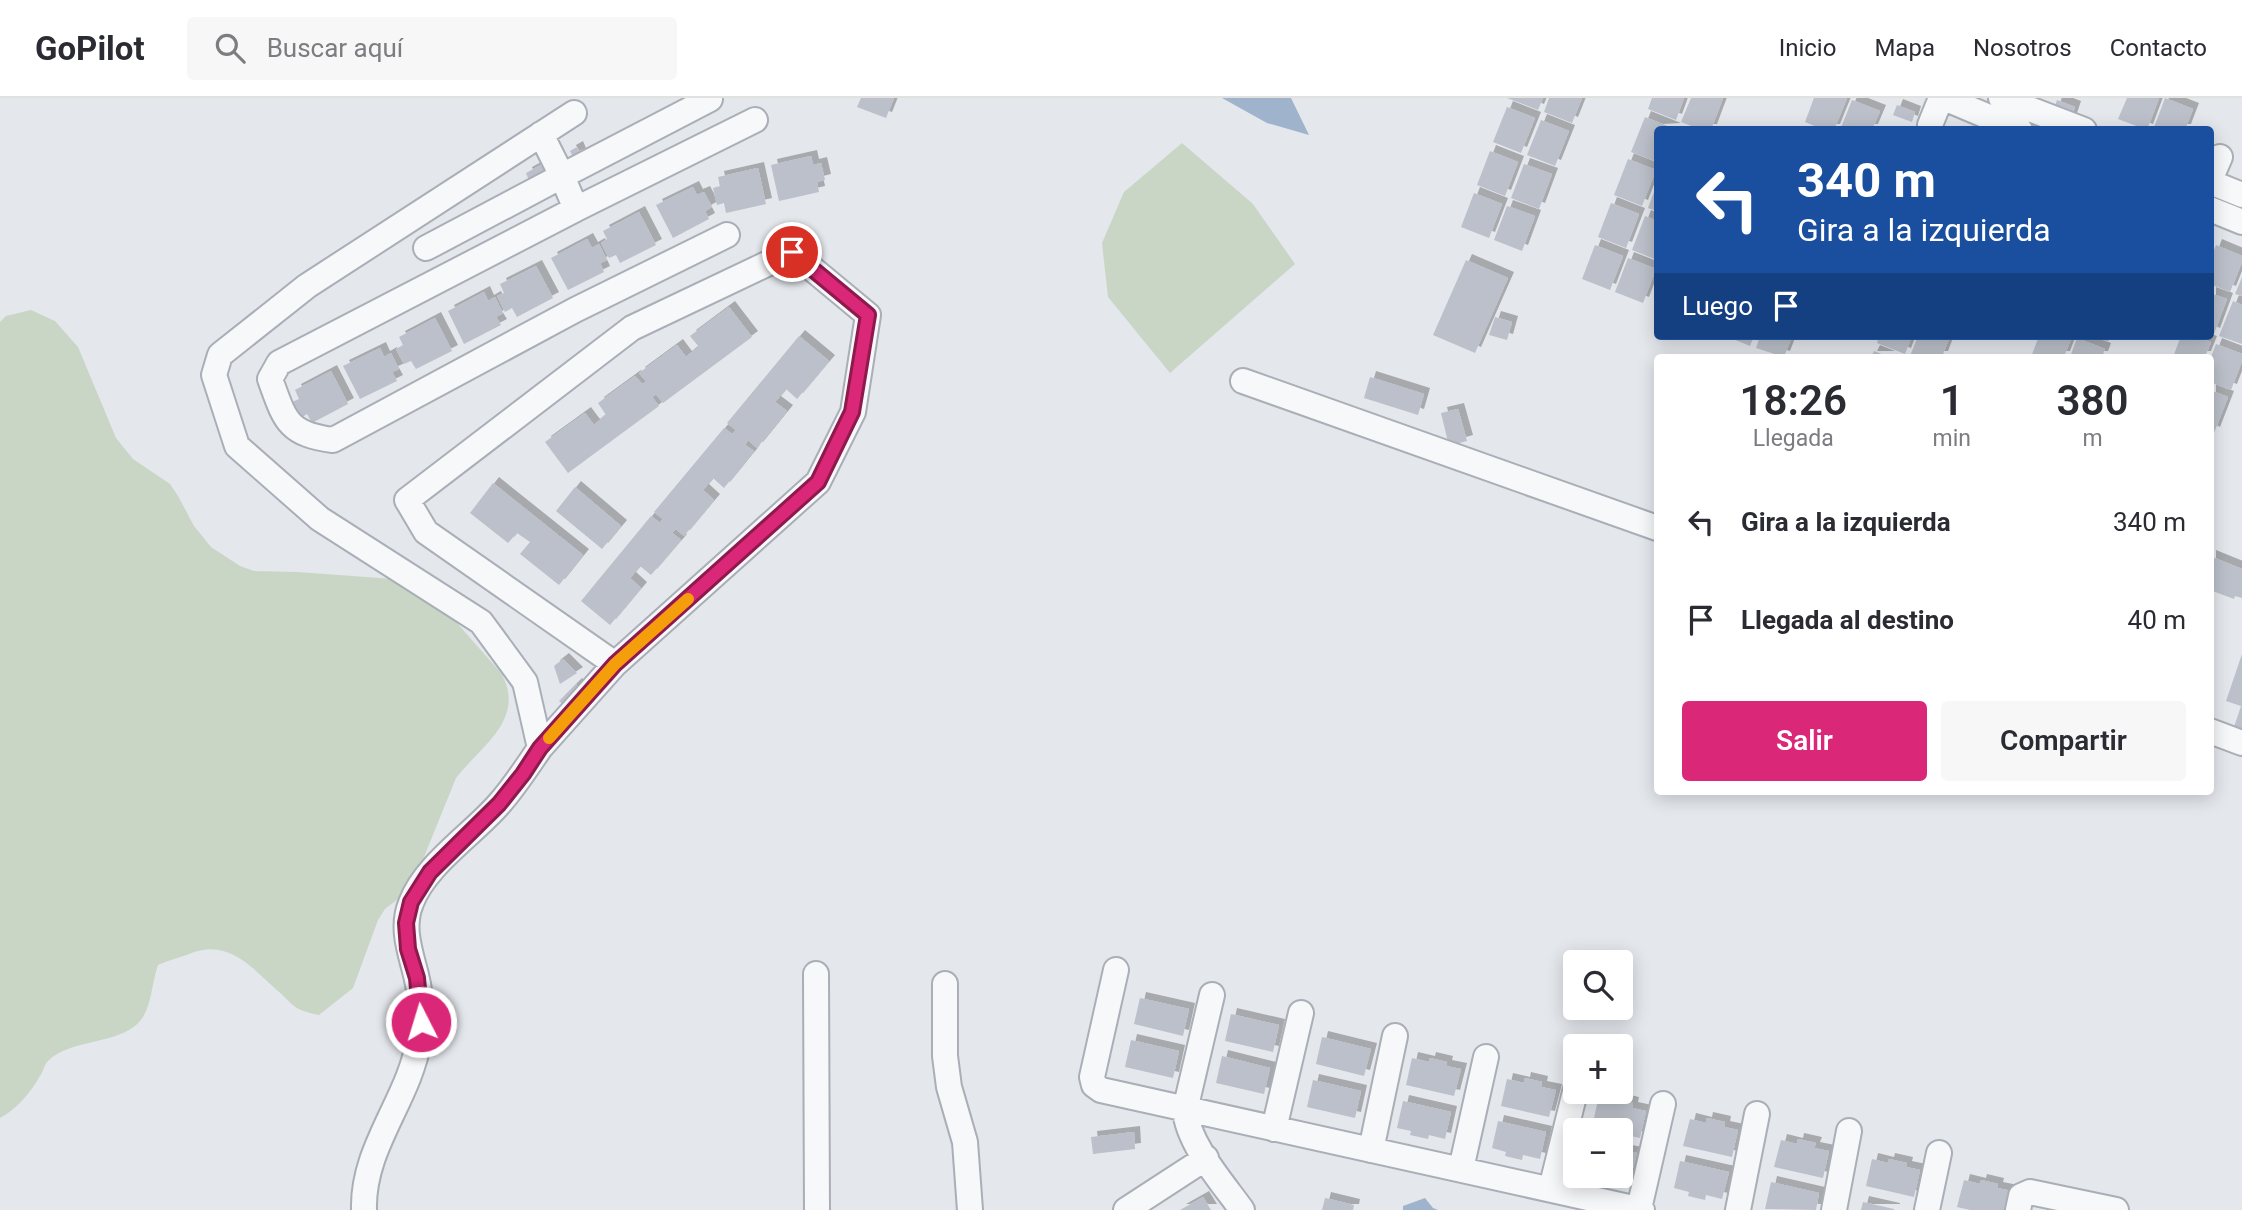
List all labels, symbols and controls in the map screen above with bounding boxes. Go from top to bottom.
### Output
search box [187,17,677,80]
text: GoPilot [35,29,145,68]
icon: search [211,29,249,67]
text: Buscar aquí [267,33,403,63]
text: Inicio [1779,34,1836,62]
text: Mapa [1874,34,1935,62]
text: Nosotros [1973,34,2072,62]
text: Contacto [2110,34,2207,62]
text: 340 m [1797,152,1936,209]
icon: left [1682,154,1773,245]
text: Gira a la izquierda [1797,211,2051,249]
pin [762,222,822,282]
icon: arrive [773,233,811,271]
icon: arrive [1767,287,1805,325]
text: Luego [1682,291,1753,321]
text: 18:26 [1740,376,1847,425]
text: 1 [1940,376,1964,425]
text: 380 [2056,376,2128,425]
text: Llegada [1753,425,1834,452]
text: min [1932,425,1971,452]
text: m [2082,425,2103,452]
icon: left [1682,503,1720,541]
text: Gira a la izquierda [1741,507,1951,537]
text: 340 m [2113,507,2186,537]
icon: arrive [1682,601,1720,639]
text: Llegada al destino [1741,605,1954,635]
text: 40 m [2128,605,2186,635]
button: Salir [1682,701,1927,781]
button: Compartir [1941,701,2186,781]
map controls [1563,950,1633,1188]
button: search [1563,950,1633,1020]
position arrow [384,985,458,1059]
button: + [1563,1034,1633,1104]
button: − [1563,1118,1633,1188]

